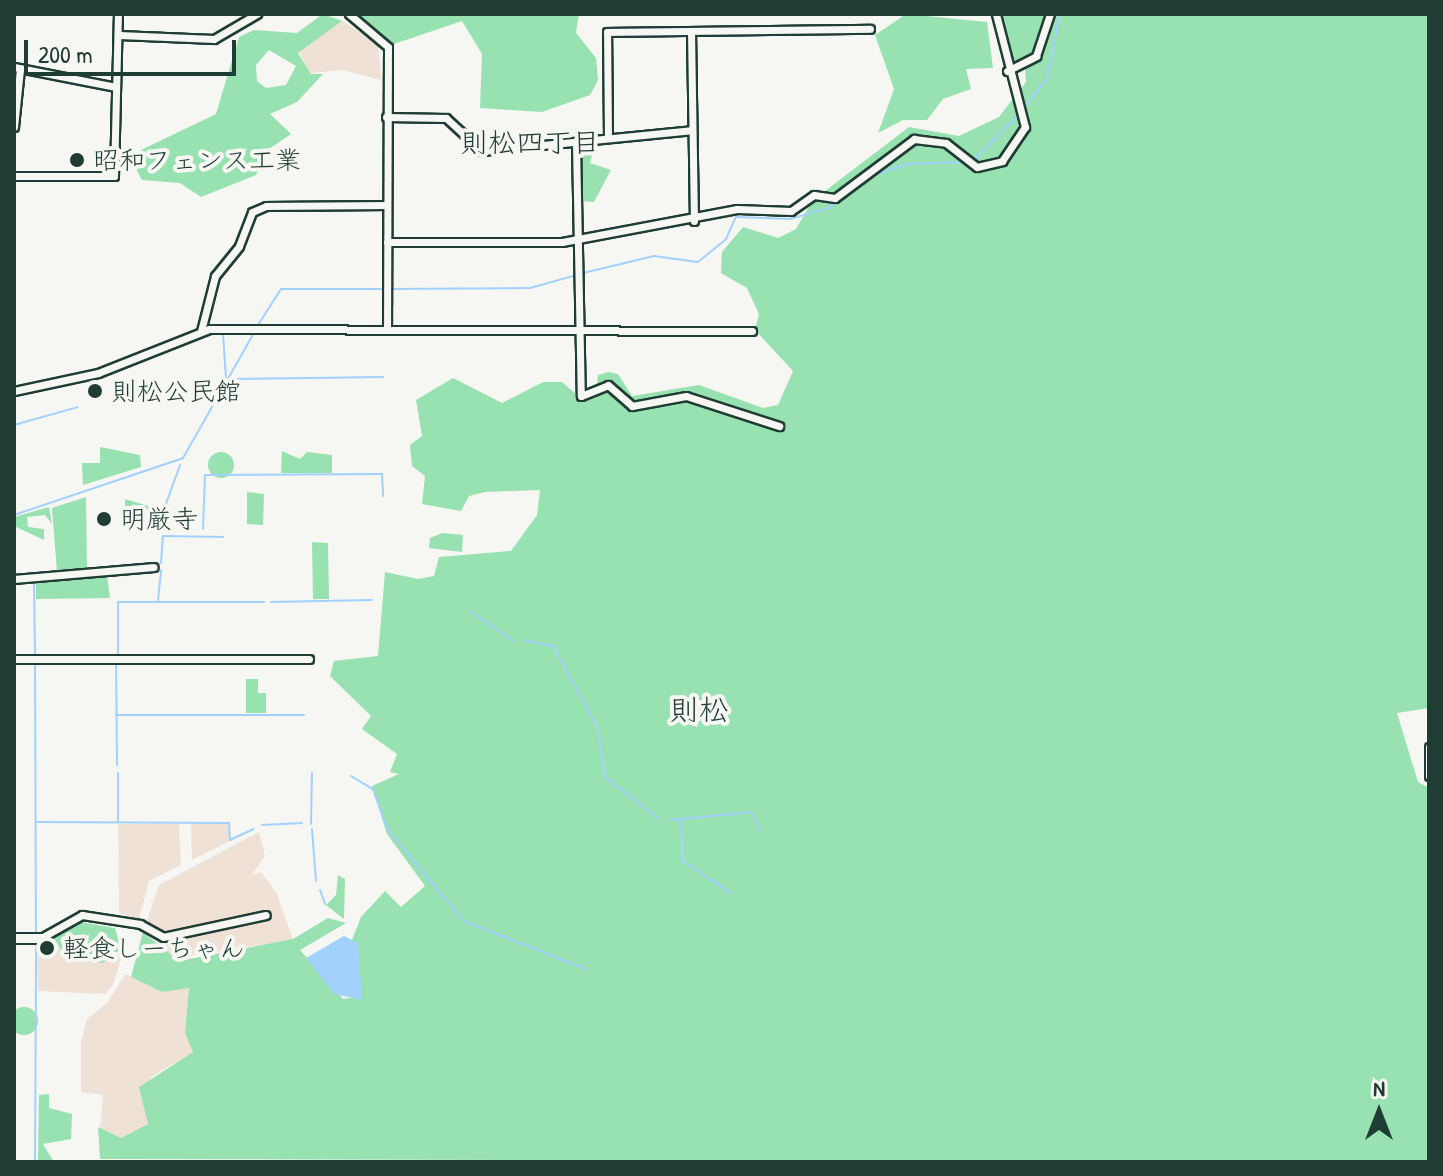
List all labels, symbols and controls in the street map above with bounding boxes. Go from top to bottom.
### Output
scale bar [28,24,240,74]
text: 200 m [38,38,93,70]
district label: 則松四丁目 [460,125,600,159]
place label: 昭和フェンス工業 [93,144,301,176]
marker: 昭和フェンス工業 [68,151,86,169]
place label: 則松公民館 [111,375,241,407]
marker: 則松公民館 [86,382,104,400]
place label: 明厳寺 [120,503,198,535]
marker: 明厳寺 [95,510,113,528]
district label: 則松 [669,691,729,727]
place label: 軽食しーちゃん [63,932,245,964]
marker: 軽食しーちゃん [38,939,56,957]
north arrow [1339,1072,1419,1152]
text: N [1373,1073,1385,1103]

